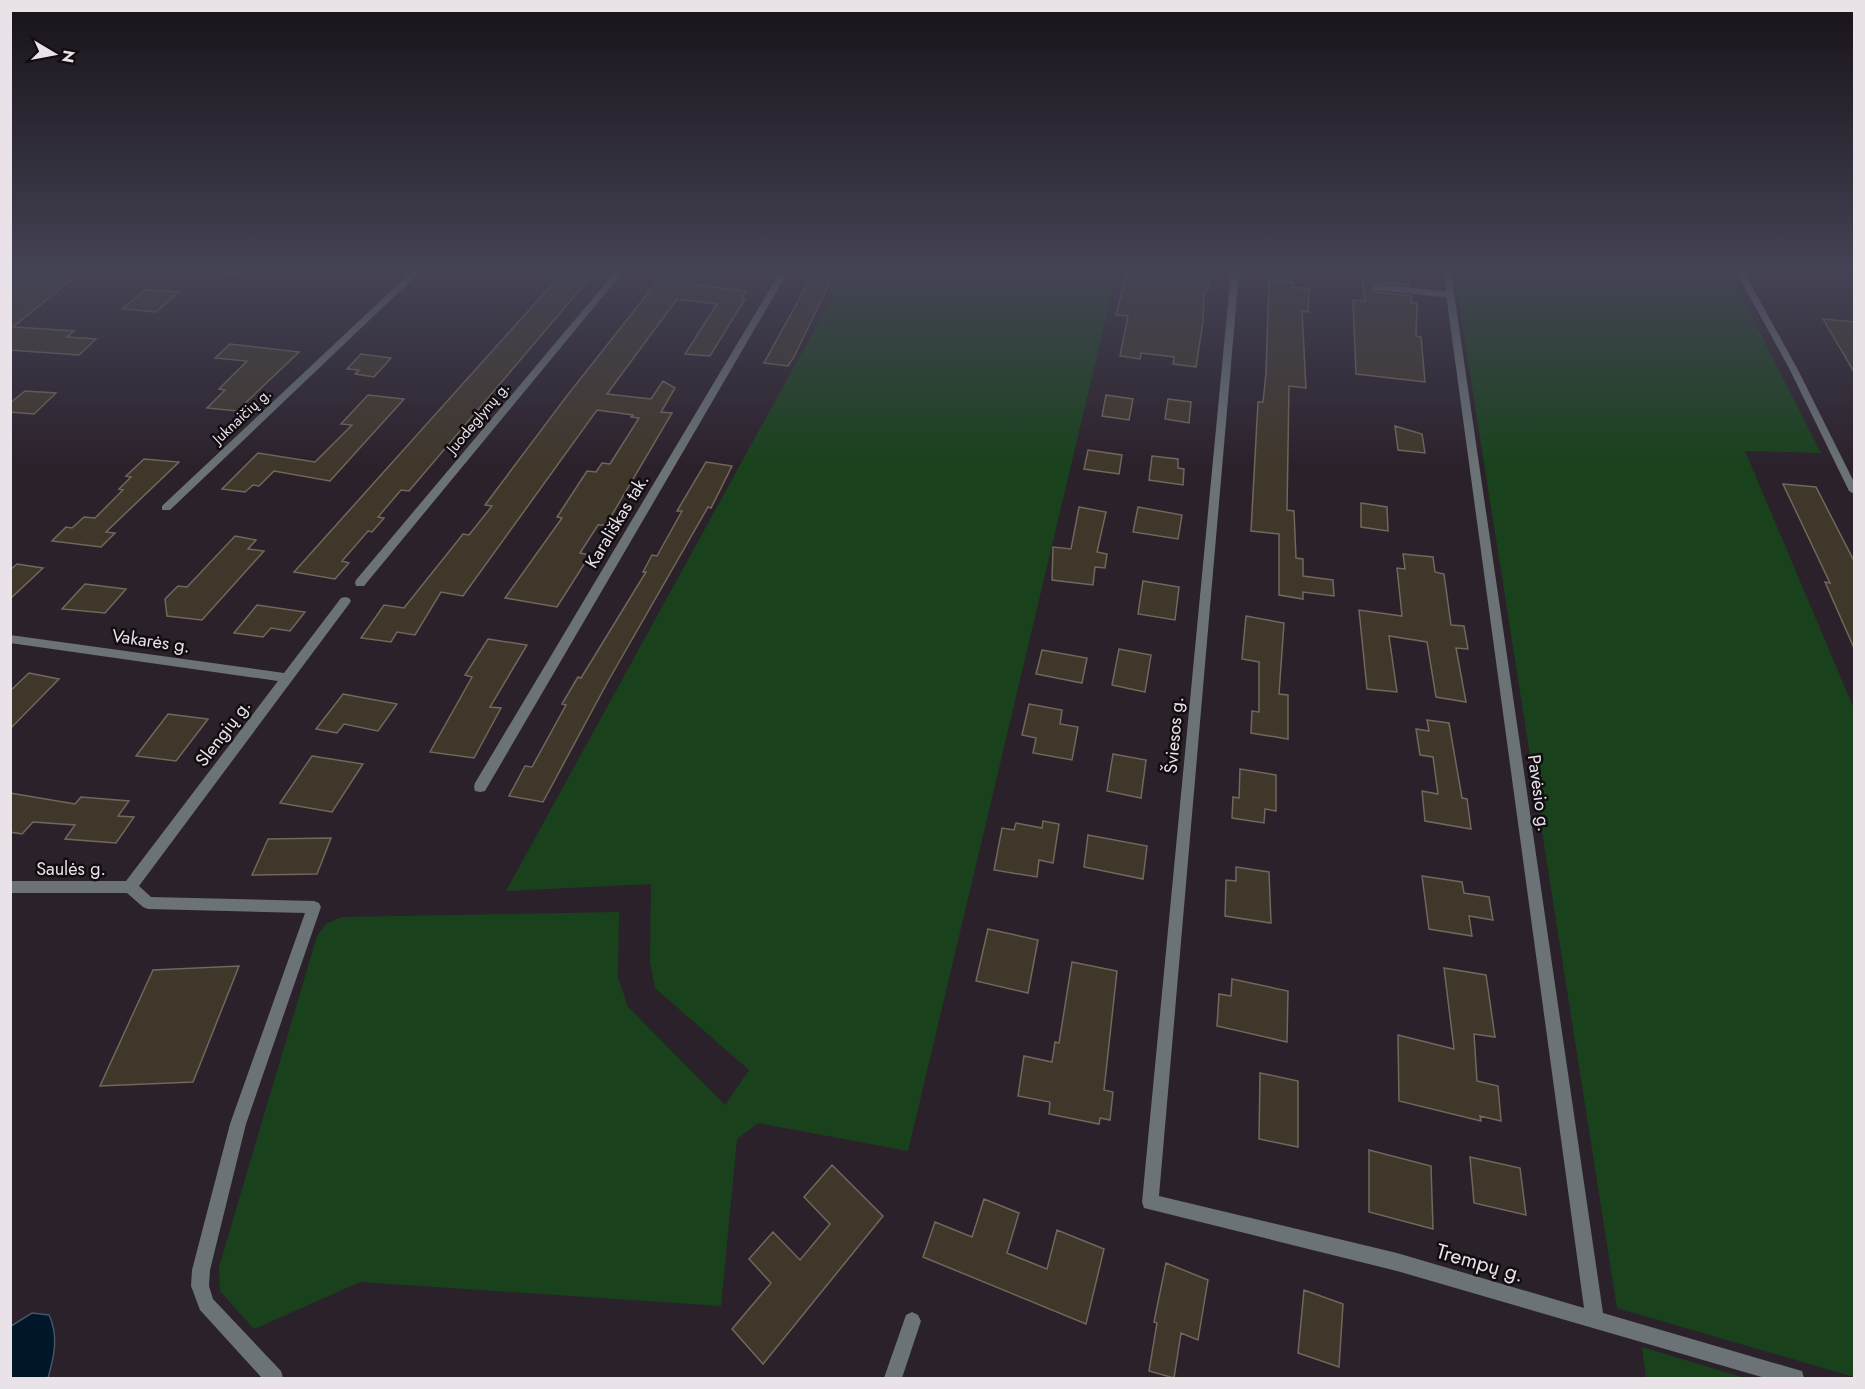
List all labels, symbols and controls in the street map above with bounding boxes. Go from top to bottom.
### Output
north arrow [24,24,84,84]
text: N [56,48,81,65]
street label: Juodeglynų g. [440,377,515,460]
street label: Juknaičių g. [206,383,276,450]
street label: Karališkas tak. [579,469,655,573]
street label: Vakarės g. [110,623,192,659]
street label: Slengių g. [189,694,257,772]
street label: Šviesos g. [1158,695,1190,775]
street label: Pavėsio g. [1521,753,1557,833]
street label: Saulės g. [36,856,106,882]
street label: Trempų g. [1433,1236,1527,1290]

